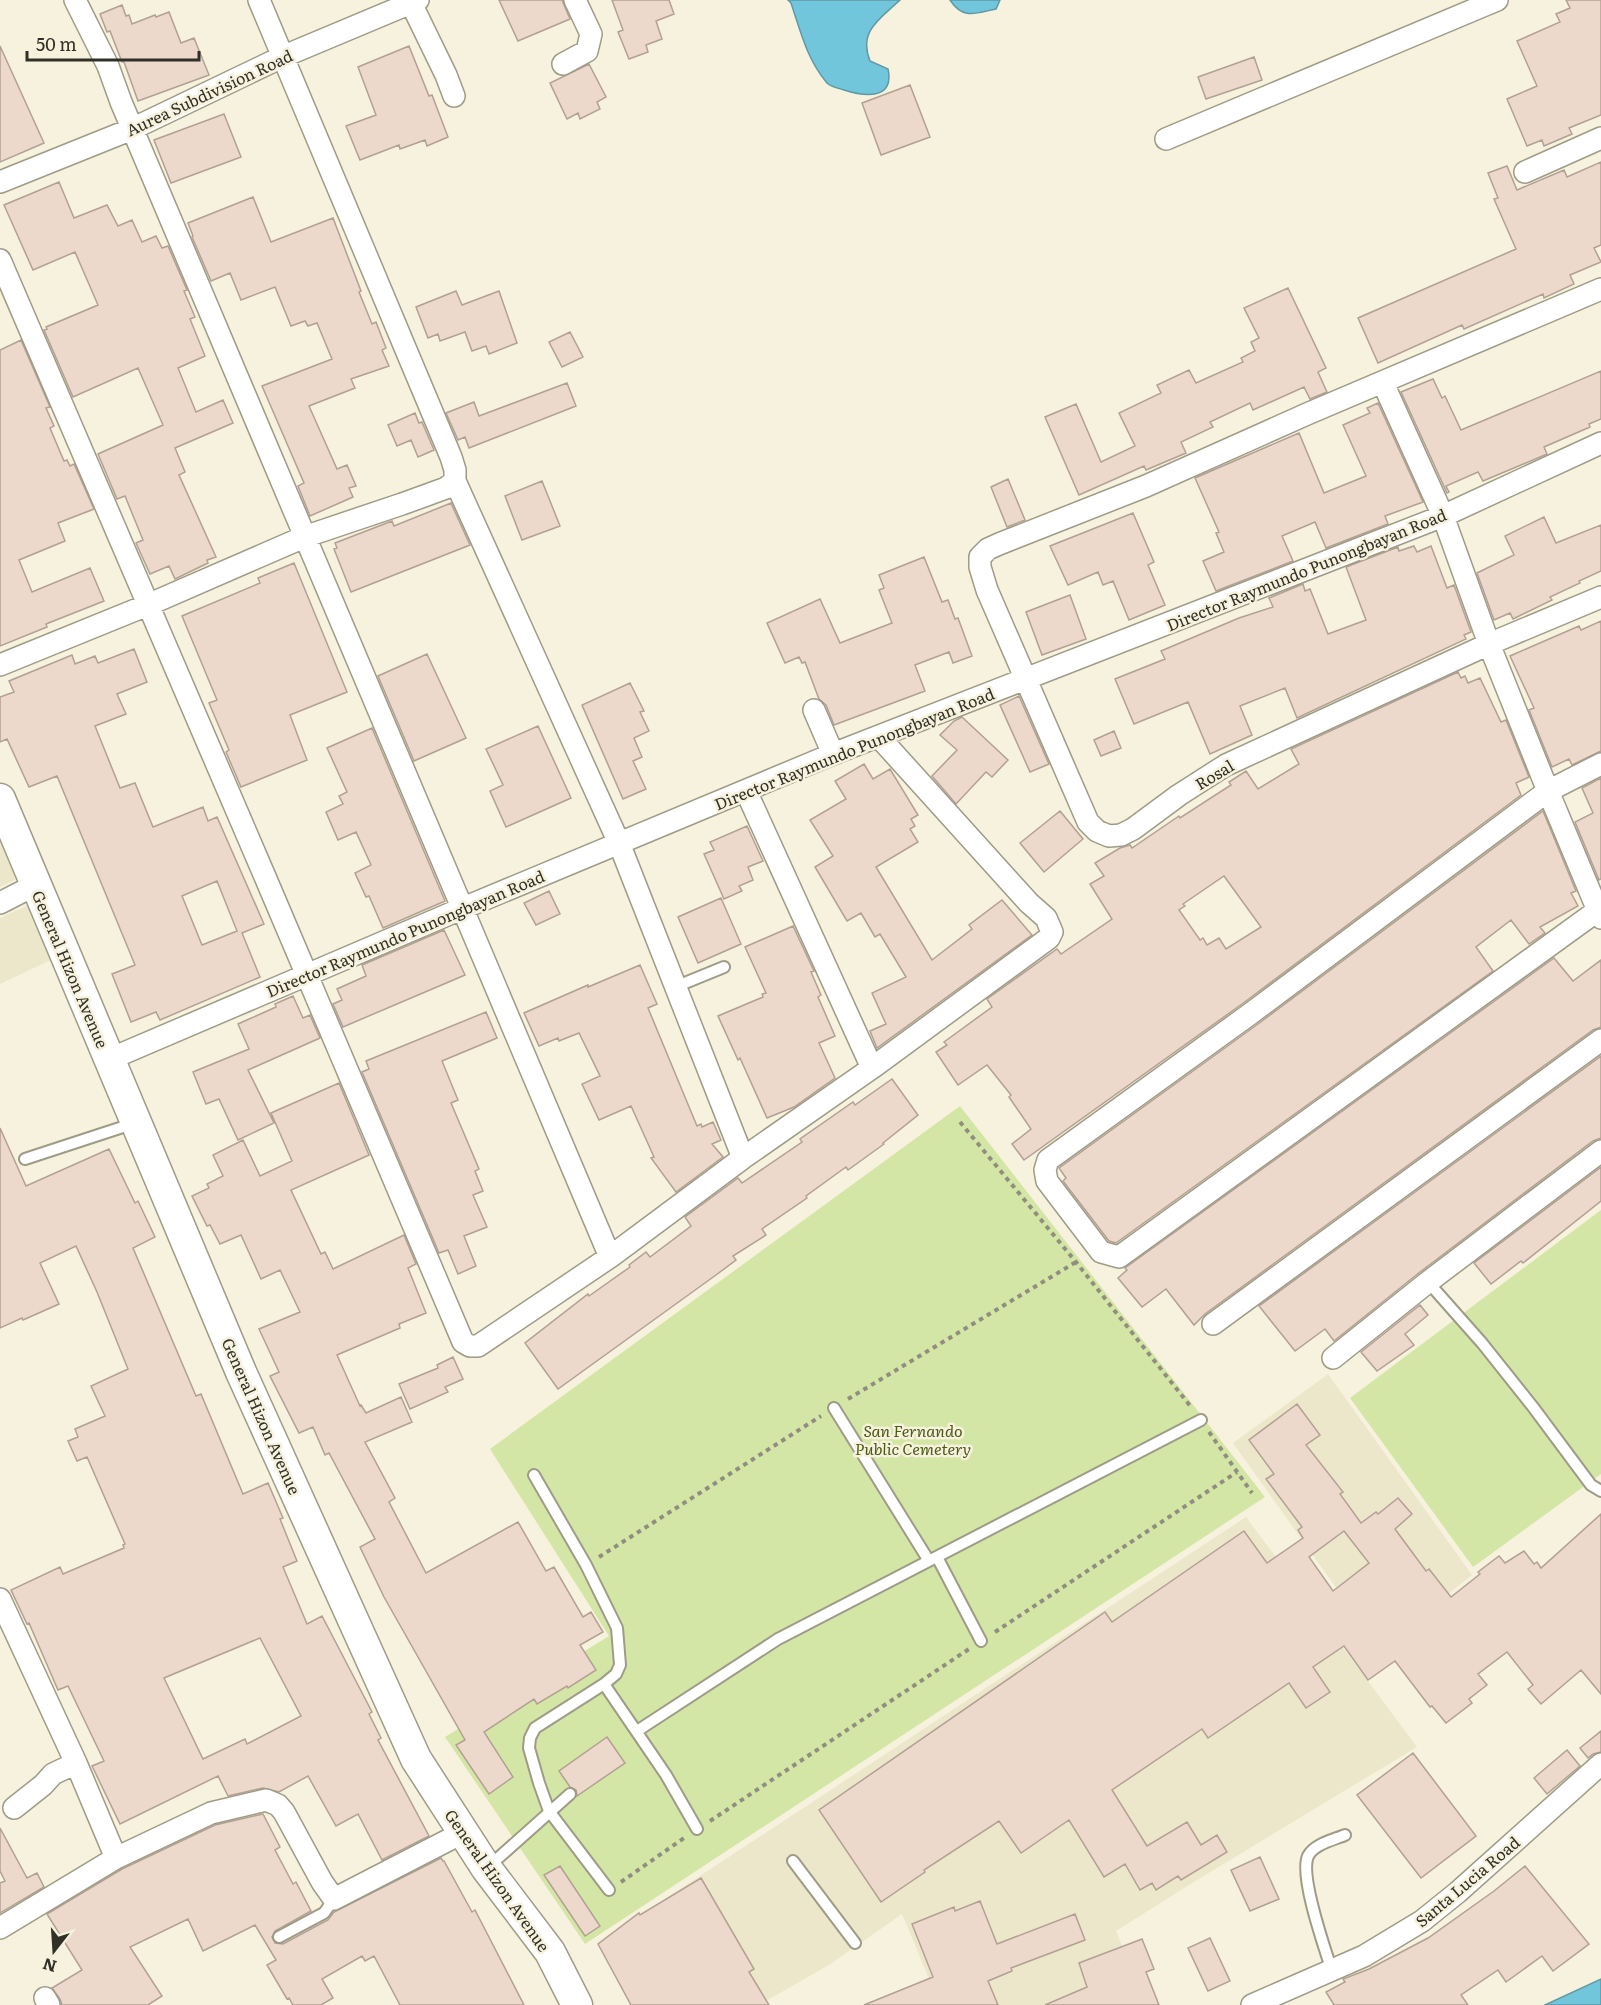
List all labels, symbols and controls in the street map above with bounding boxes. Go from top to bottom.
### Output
scale bar [27,24,200,62]
text: 50 m [36,30,77,57]
street label: Aurea Subdivision Road [122,43,297,141]
street label: Director Raymundo Punongbayan Road [1162,502,1450,636]
street label: Director Raymundo Punongbayan Road [710,681,998,815]
street label: Rosal [1190,753,1238,795]
street label: Director Raymundo Punongbayan Road [262,863,548,1003]
street label: General Hizon Avenue [27,886,115,1052]
street label: General Hizon Avenue [217,1334,307,1498]
park label: San Fernando Public Cemetery [855,1418,971,1460]
street label: General Hizon Avenue [440,1804,556,1956]
street label: Santa Lucia Road [1409,1830,1525,1932]
north arrow [24,1921,84,1981]
text: N [39,1953,59,1980]

